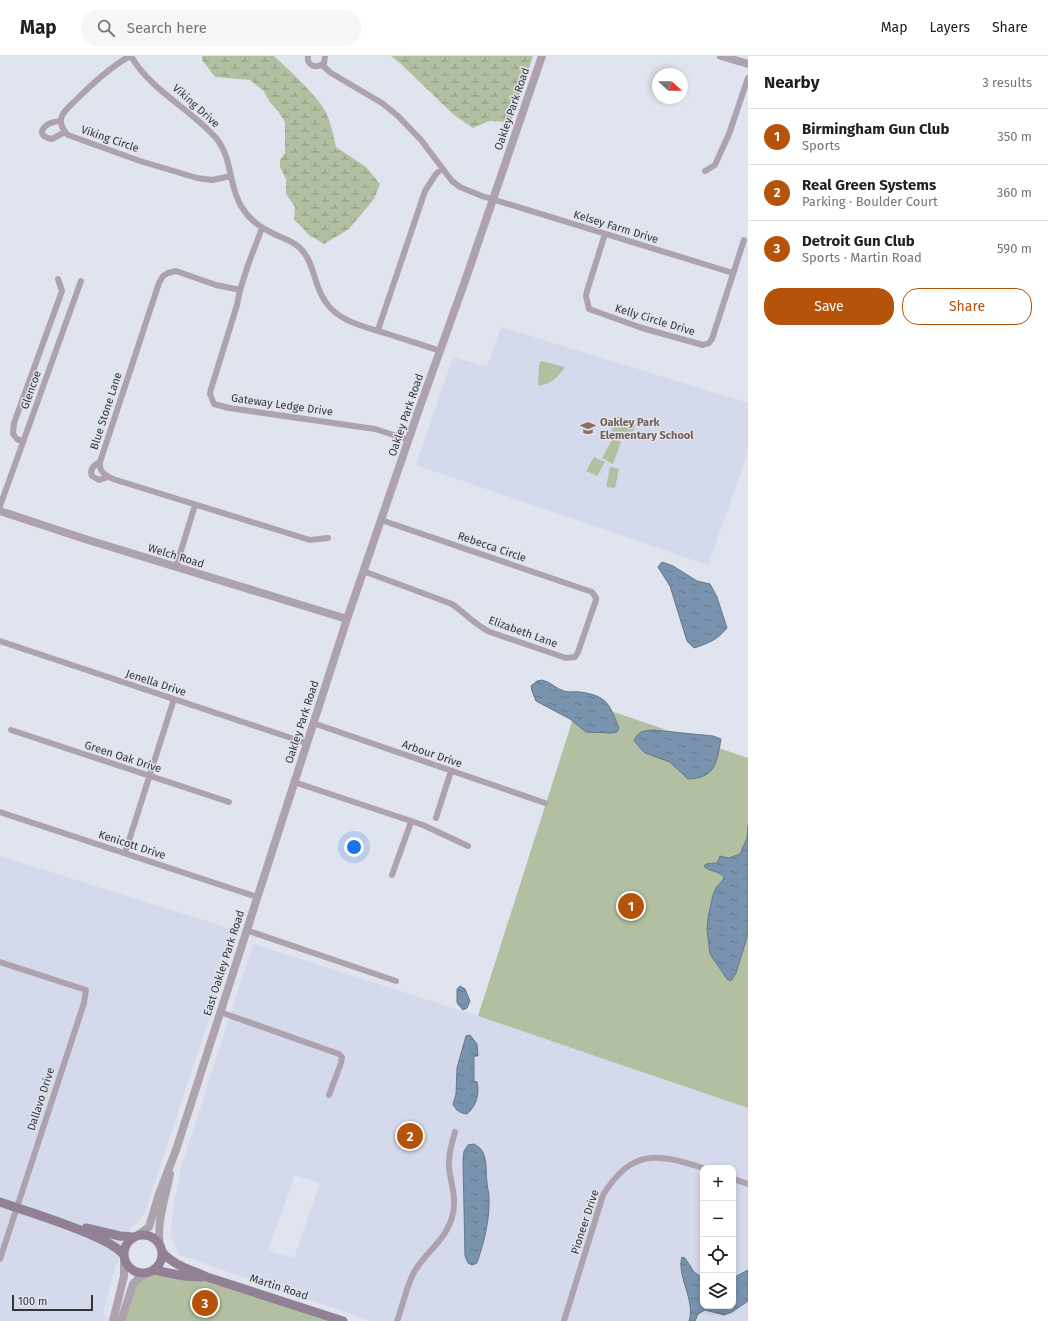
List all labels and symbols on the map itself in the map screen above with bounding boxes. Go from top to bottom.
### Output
street label: Oakley Park Road [492,66,532,152]
north arrow [652,68,688,104]
street label: Viking Drive [170,81,222,131]
street label: Viking Circle [79,123,141,155]
street label: Kelsey Farm Drive [572,208,660,246]
street label: Kelly Circle Drive [613,302,697,338]
street label: Glencoe [18,369,44,411]
street label: Blue Stone Lane [87,371,125,451]
street label: Oakley Park Road [386,372,426,458]
street label: Gateway Ledge Drive [230,391,334,419]
place label: Oakley Park Elementary School [600,416,694,442]
school or university icon: Oakley Park Elementary School [579,419,597,437]
street label: Rebecca Circle [456,529,528,565]
street label: Welch Road [146,541,206,571]
street label: Elizabeth Lane [487,614,559,650]
street label: Jenella Drive [124,667,188,699]
street label: Oakley Park Road [282,679,322,765]
street label: Green Oak Drive [83,738,163,776]
street label: Arbour Drive [400,738,464,770]
street label: Kenicott Drive [97,828,167,862]
your location [344,837,364,857]
pin: 1 [618,891,644,921]
street label: East Oakley Park Road [201,909,247,1017]
street label: Dallavo Drive [25,1066,57,1132]
pin: 2 [397,1121,423,1151]
street label: Pioneer Drive [568,1188,602,1256]
street label: Martin Road [248,1271,310,1303]
pin: 3 [192,1288,218,1318]
scale bar [12,1293,93,1312]

